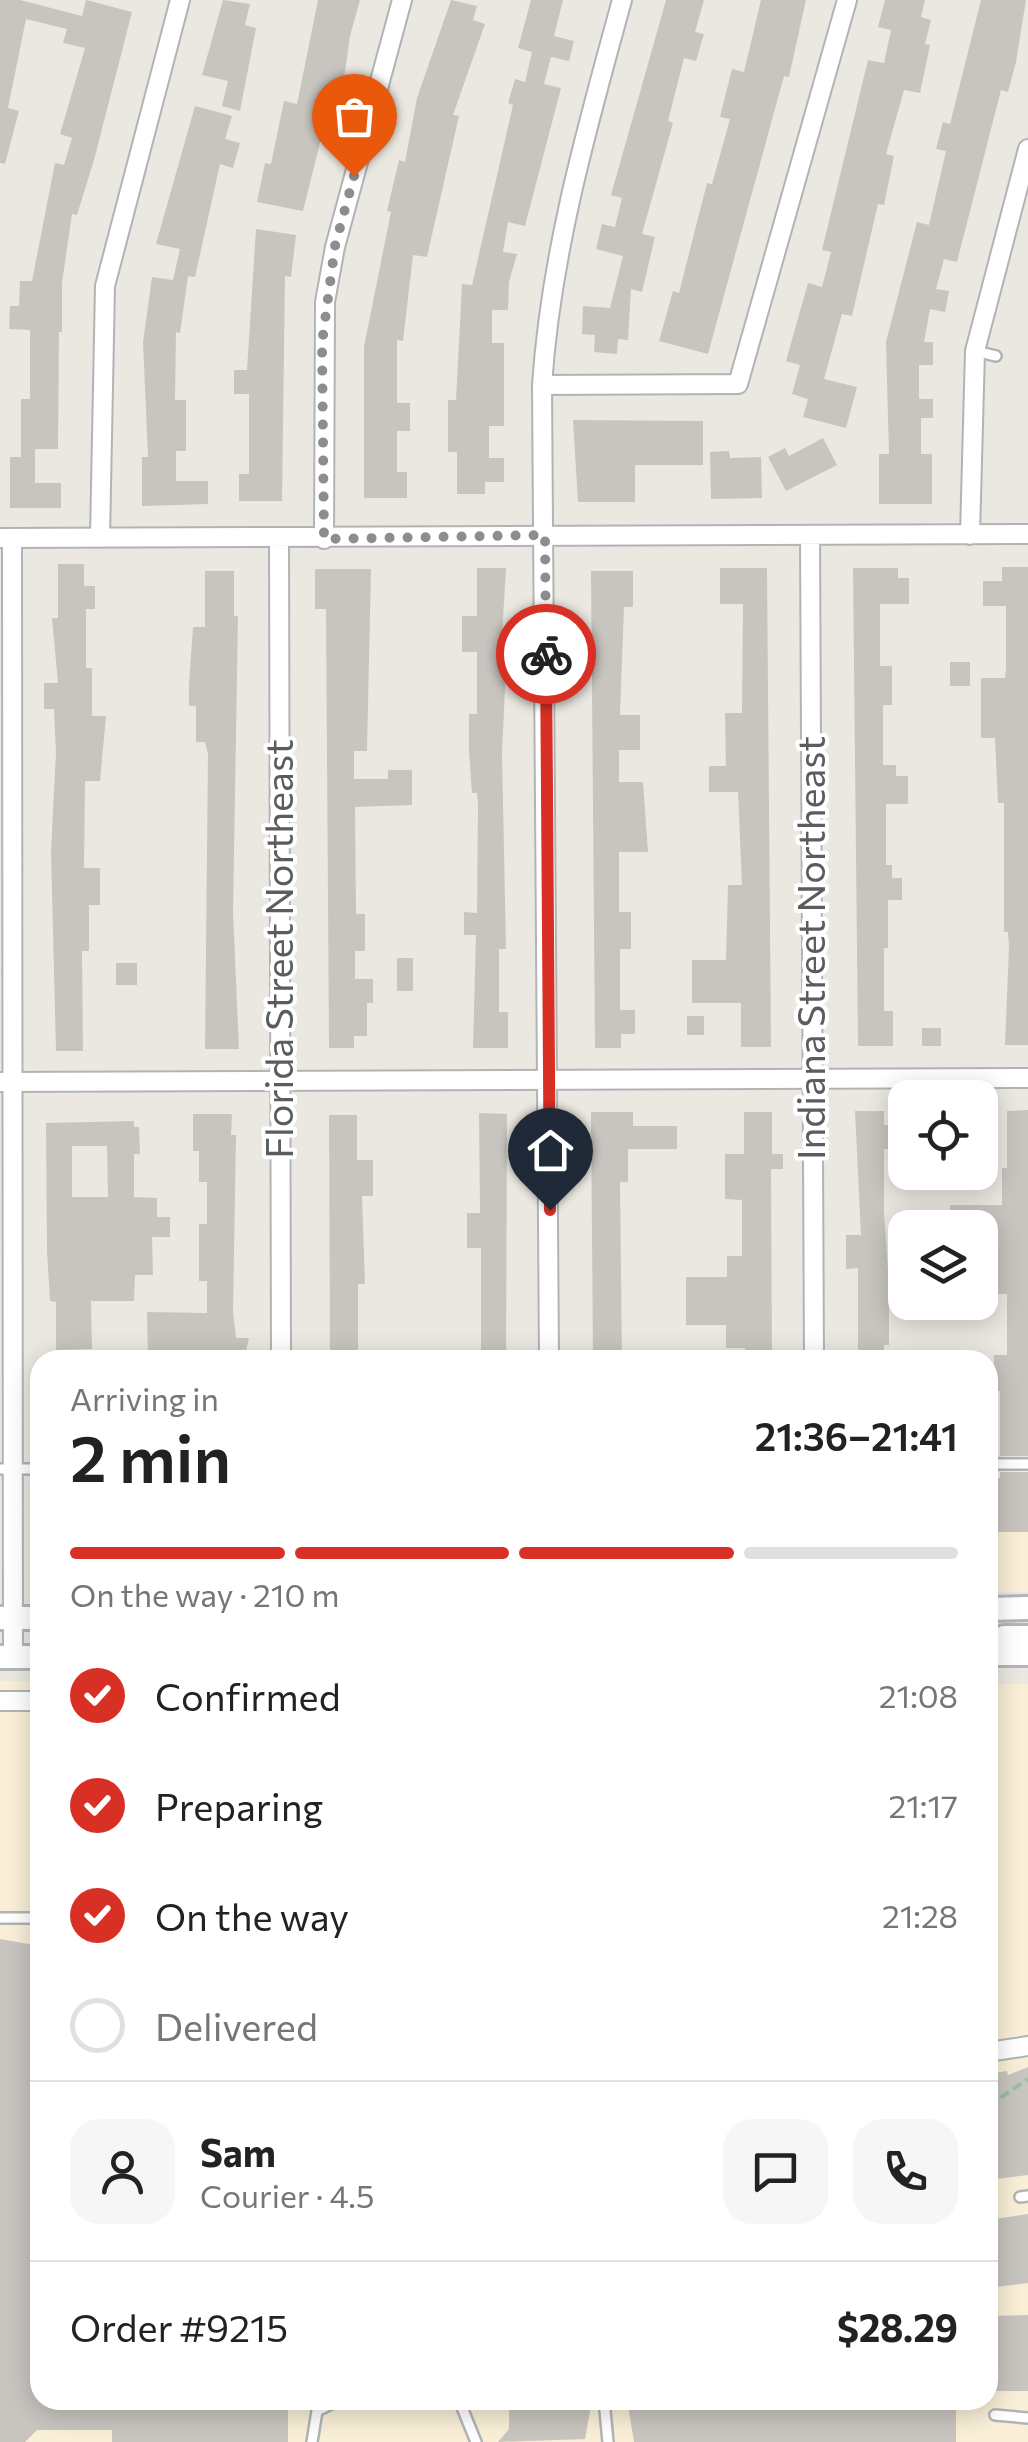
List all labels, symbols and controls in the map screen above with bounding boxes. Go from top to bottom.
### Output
pin [312,74,397,177]
icon: bag [327,89,382,144]
courier [496,604,596,704]
icon: bike [519,627,574,682]
street label: Indiana Street Northeast [786,736,833,1160]
street label: Florida Street Northeast [254,739,301,1159]
map controls [888,1080,998,1320]
button: locate [888,1080,998,1190]
pin [508,1108,593,1211]
icon: home [523,1123,578,1178]
button: layers [888,1210,998,1320]
text: Arriving in [70,1378,219,1418]
text: 21:36–21:41 [755,1412,958,1459]
text: 2 min [70,1416,231,1495]
text: On the way · 210 m [70,1574,339,1614]
icon: check [70,1668,125,1723]
text: Confirmed [155,1672,341,1719]
text: 21:08 [879,1675,958,1715]
icon: check [70,1778,125,1833]
text: Preparing [155,1782,323,1829]
text: 21:17 [888,1785,958,1825]
icon: check [70,1888,125,1943]
text: On the way [155,1892,349,1939]
text: 21:28 [882,1895,958,1935]
text: Delivered [155,2002,318,2049]
button: person [70,2119,175,2224]
button: chat [723,2119,828,2224]
button: phone [853,2119,958,2224]
text: Sam [200,2128,276,2175]
text: Courier · 4.5 [200,2175,374,2215]
text: Order #9215 [70,2303,288,2350]
text: $28.29 [837,2303,958,2350]

